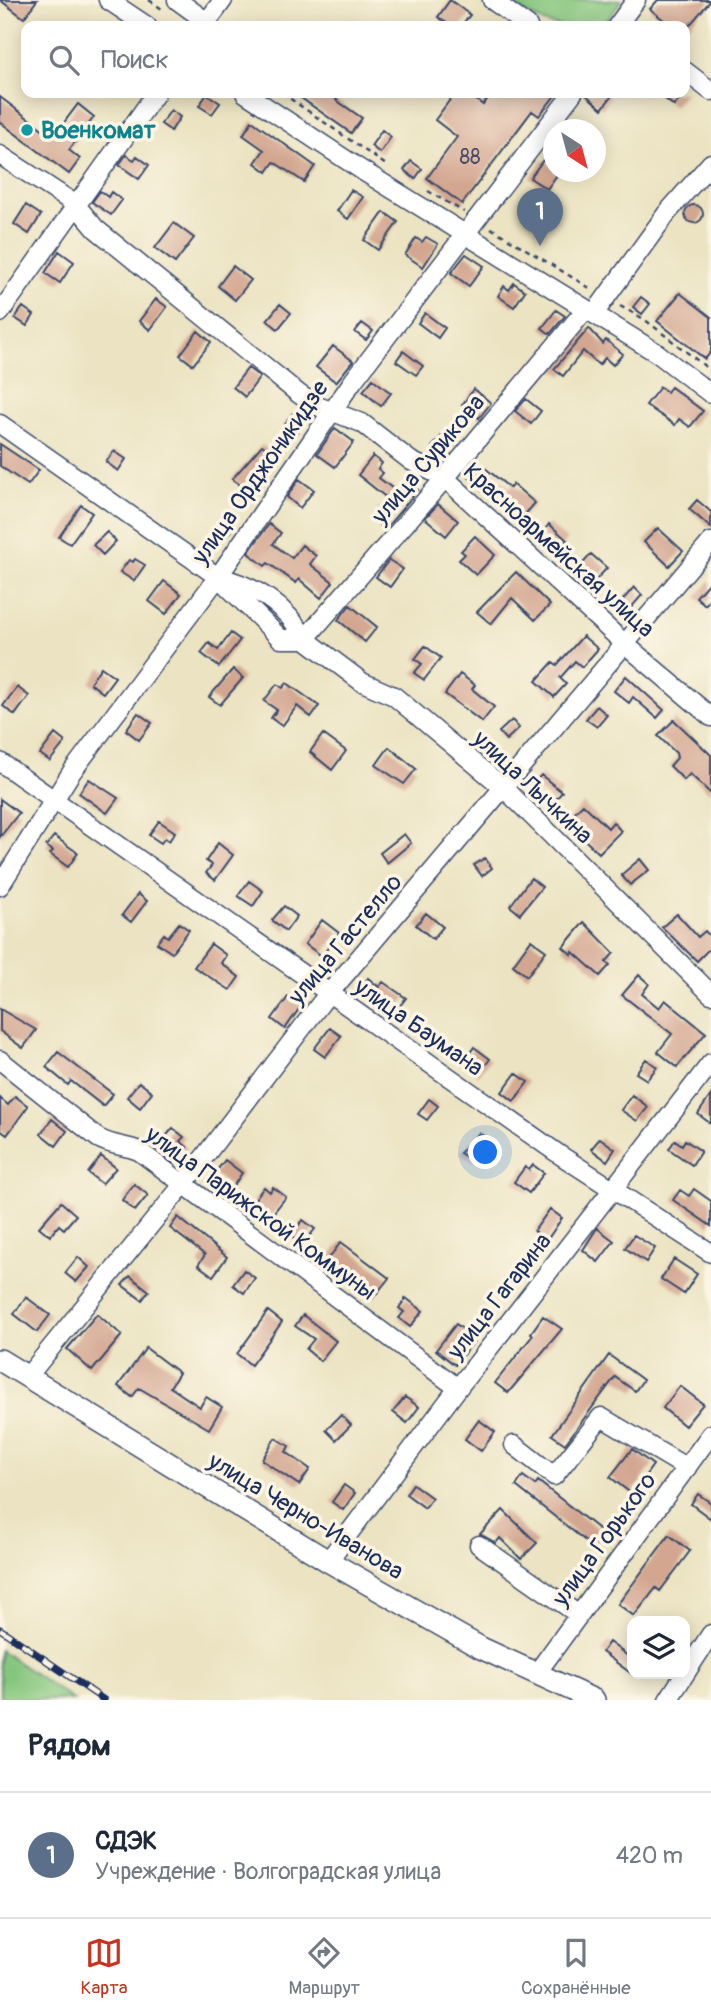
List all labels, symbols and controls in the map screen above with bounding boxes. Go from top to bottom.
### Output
search box [21,21,690,98]
icon: search [45,41,83,79]
text: Поиск [101,44,169,76]
place label: Военкомат [41,116,157,145]
north arrow [543,119,606,182]
marker: Военкомат [19,122,35,138]
house number: 88 [459,144,481,171]
pin: 1 [517,188,563,246]
street label: улица Орджоникидзе [186,375,335,571]
street label: улица Сурикова [365,389,491,531]
street label: Красноармейская улица [457,457,660,644]
street label: улица Лычкина [466,724,599,850]
street label: улица Гастелло [282,868,408,1011]
street label: улица Баумана [348,972,489,1083]
street label: улица Парижской Коммуны [139,1119,382,1307]
your location [468,1135,502,1169]
street label: улица Гагарина [441,1227,558,1366]
street label: улица Черно-Иванова [202,1446,409,1586]
street label: улица Горького [546,1467,663,1613]
map controls [627,1616,690,1679]
button: layers [627,1616,690,1679]
text: Рядом [28,1727,111,1764]
text: СДЭК [95,1825,157,1857]
text: 1 [47,1841,56,1870]
text: 420 m [616,1841,683,1870]
text: Учреждение · Волгоградская улица [95,1857,441,1886]
tab: Карта [80,1934,128,2000]
tab: Маршрут [289,1934,360,2000]
tab: Сохранённые [521,1934,631,2000]

